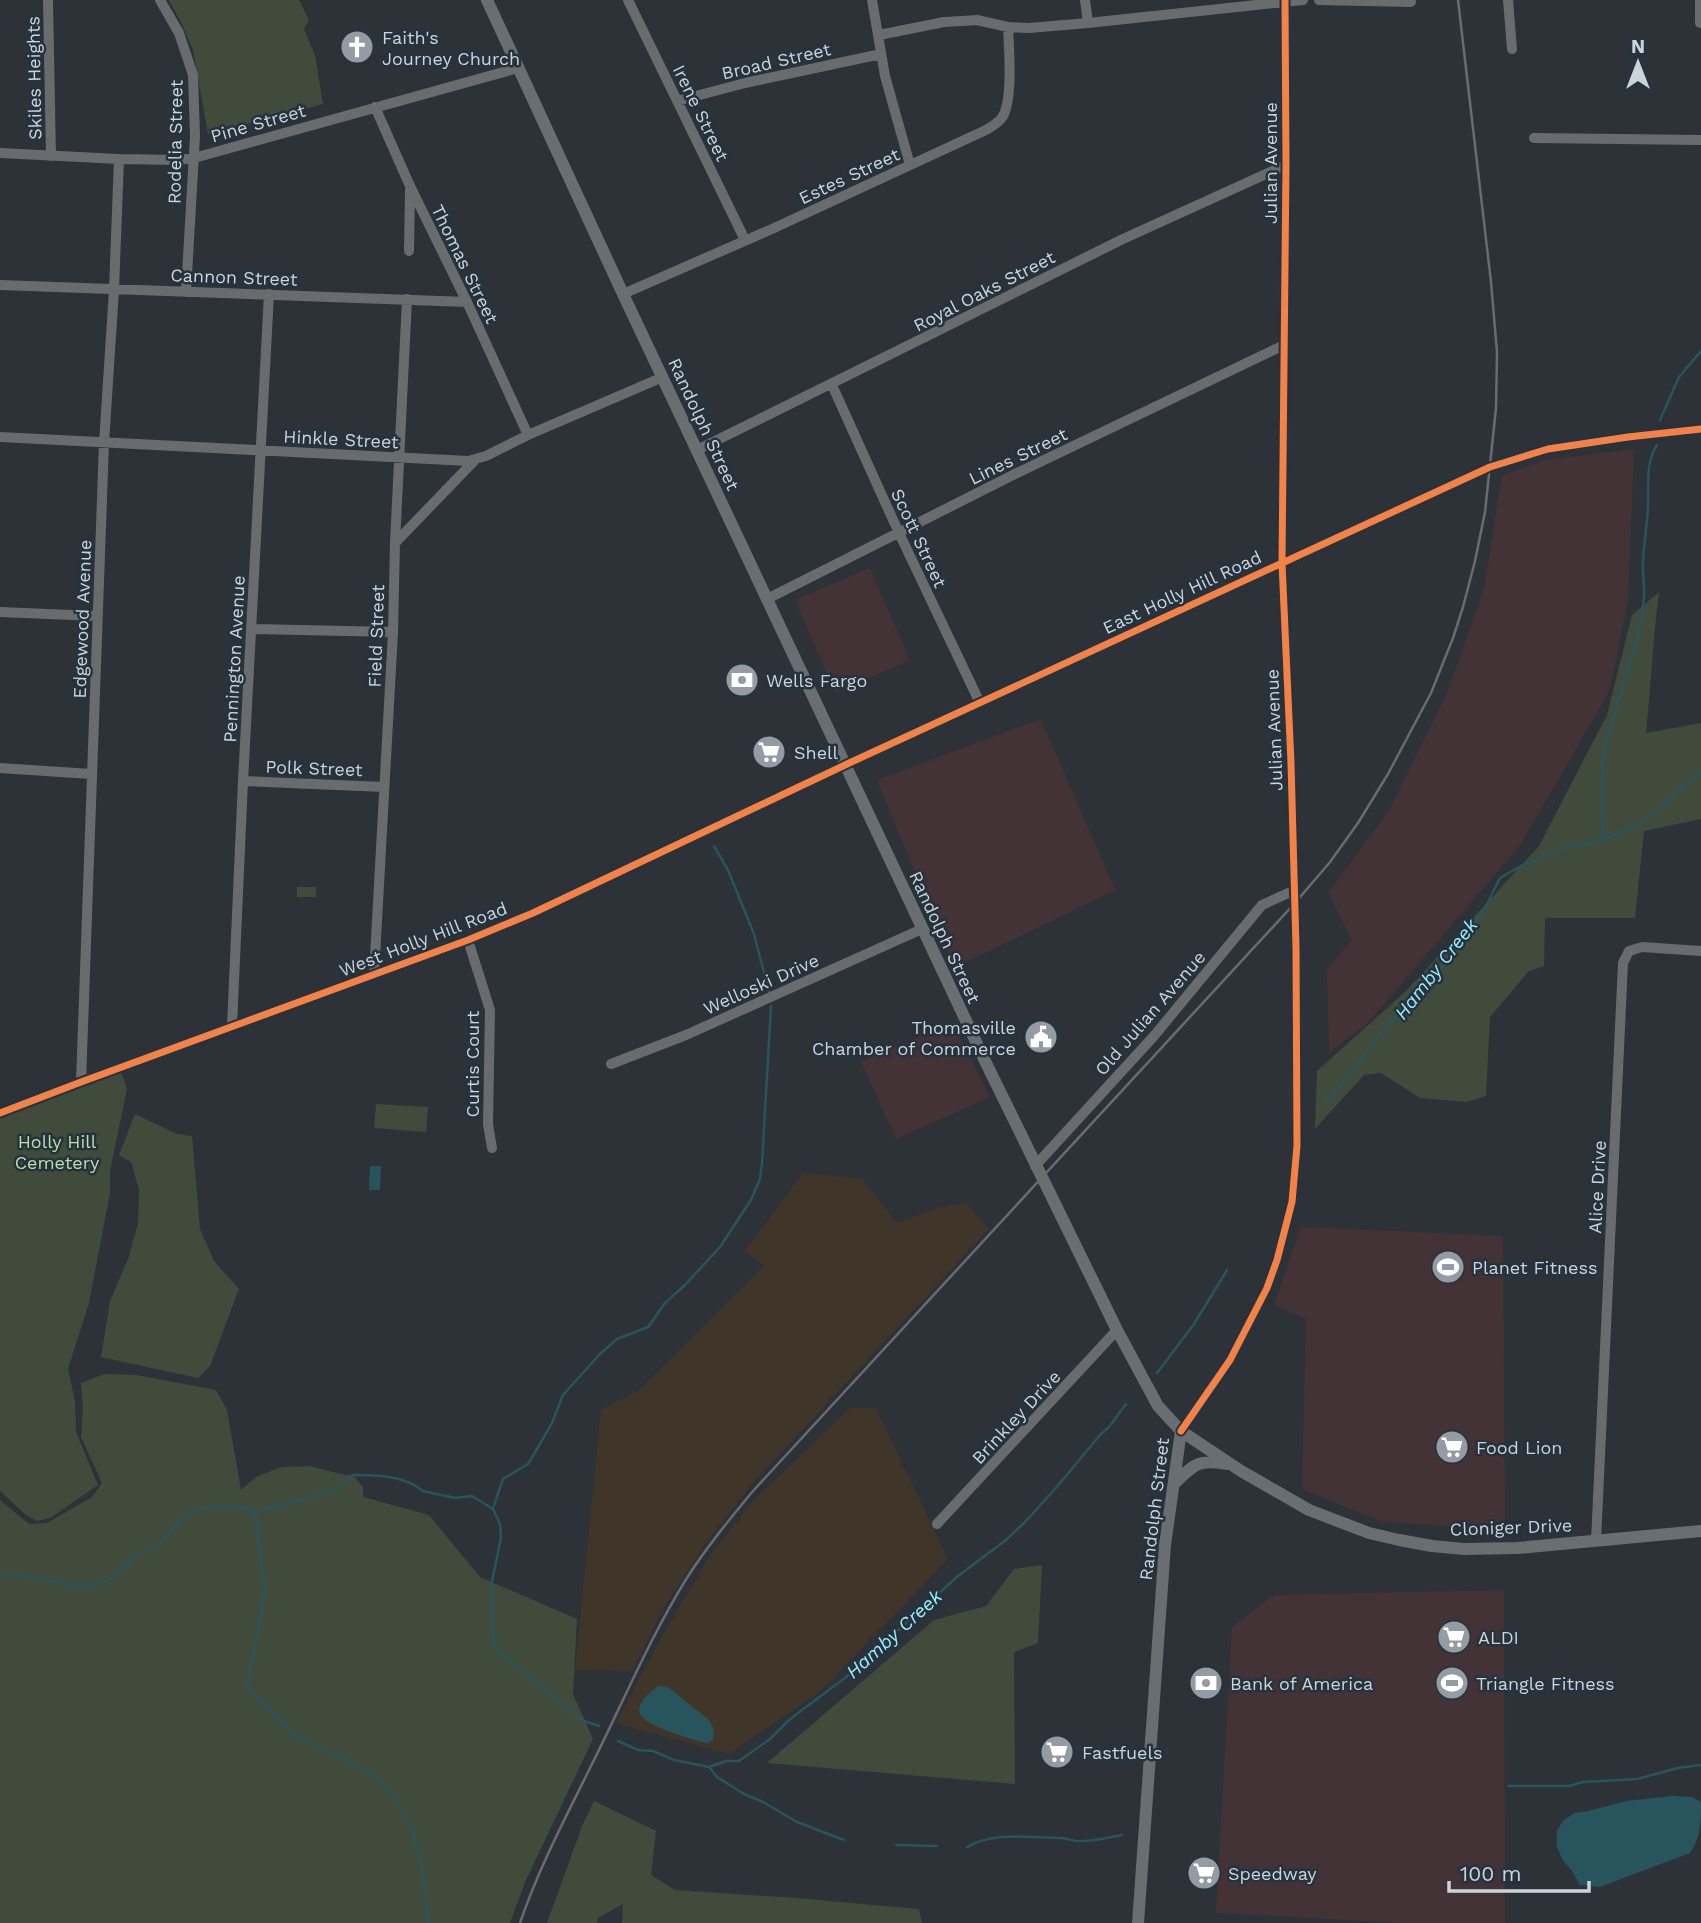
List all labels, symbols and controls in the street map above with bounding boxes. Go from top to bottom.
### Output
street label: Skiles Heights [22,16,46,140]
place label: Faith's Journey Church [382,27,520,69]
church icon: Faith's Journey Church [338,28,376,66]
north arrow [1603,28,1673,98]
text: N [1631,35,1645,58]
street label: Broad Street [719,38,833,84]
street label: Irene Street [669,61,734,165]
street label: Rodelia Street [163,79,187,204]
street label: Pine Street [208,99,308,147]
street label: Julian Avenue [1260,102,1281,224]
street label: Estes Street [795,143,903,208]
street label: Thomas Street [427,201,503,327]
street label: Royal Oaks Street [910,246,1059,336]
street label: Cannon Street [170,264,298,290]
street label: Randolph Street [664,354,744,494]
street label: Lines Street [965,423,1071,489]
street label: Hinkle Street [283,425,400,453]
street label: Scott Street [887,485,951,591]
street label: Edgewood Avenue [69,539,95,699]
street label: East Holly Hill Road [1099,546,1265,638]
street label: Pennington Avenue [219,575,249,743]
street label: Field Street [364,584,388,688]
bank icon: Wells Fargo [723,661,761,699]
street label: Julian Avenue [1261,669,1287,791]
place label: Wells Fargo [766,670,867,691]
supermarket icon: Shell [750,733,788,771]
place label: Shell [794,742,839,763]
street label: Polk Street [265,756,363,780]
street label: Randolph Street [905,867,985,1007]
street label: West Holly Hill Road [336,897,510,981]
water label: Hamby Creek [1390,914,1483,1024]
street label: Old Julian Avenue [1090,947,1210,1079]
street label: Welloski Drive [700,949,822,1019]
street label: Curtis Court [462,1010,483,1117]
place label: Thomasville Chamber of Commerce [812,1017,1016,1059]
public building icon: Thomasville Chamber of Commerce [1022,1018,1060,1056]
park label: Holly Hill Cemetery [15,1131,100,1173]
street label: Alice Drive [1584,1140,1610,1234]
sports icon: Planet Fitness [1429,1248,1467,1286]
place label: Planet Fitness [1472,1257,1597,1278]
street label: Brinkley Drive [967,1366,1065,1468]
supermarket icon: Food Lion [1433,1428,1471,1466]
street label: Randolph Street [1135,1436,1173,1582]
place label: Food Lion [1476,1437,1563,1458]
street label: Cloniger Drive [1449,1514,1573,1540]
water label: Hamby Creek [841,1584,947,1683]
supermarket icon: ALDI [1435,1618,1473,1656]
place label: ALDI [1478,1627,1519,1648]
bank icon: Bank of America [1187,1664,1225,1702]
sports icon: Triangle Fitness [1433,1664,1471,1702]
place label: Bank of America [1230,1673,1373,1694]
place label: Triangle Fitness [1476,1673,1615,1694]
supermarket icon: Fastfuels [1038,1733,1076,1771]
place label: Fastfuels [1082,1742,1162,1763]
scale bar [1449,1850,1589,1894]
supermarket icon: Speedway [1185,1854,1223,1892]
text: 100 m [1460,1861,1522,1886]
place label: Speedway [1228,1863,1317,1884]

